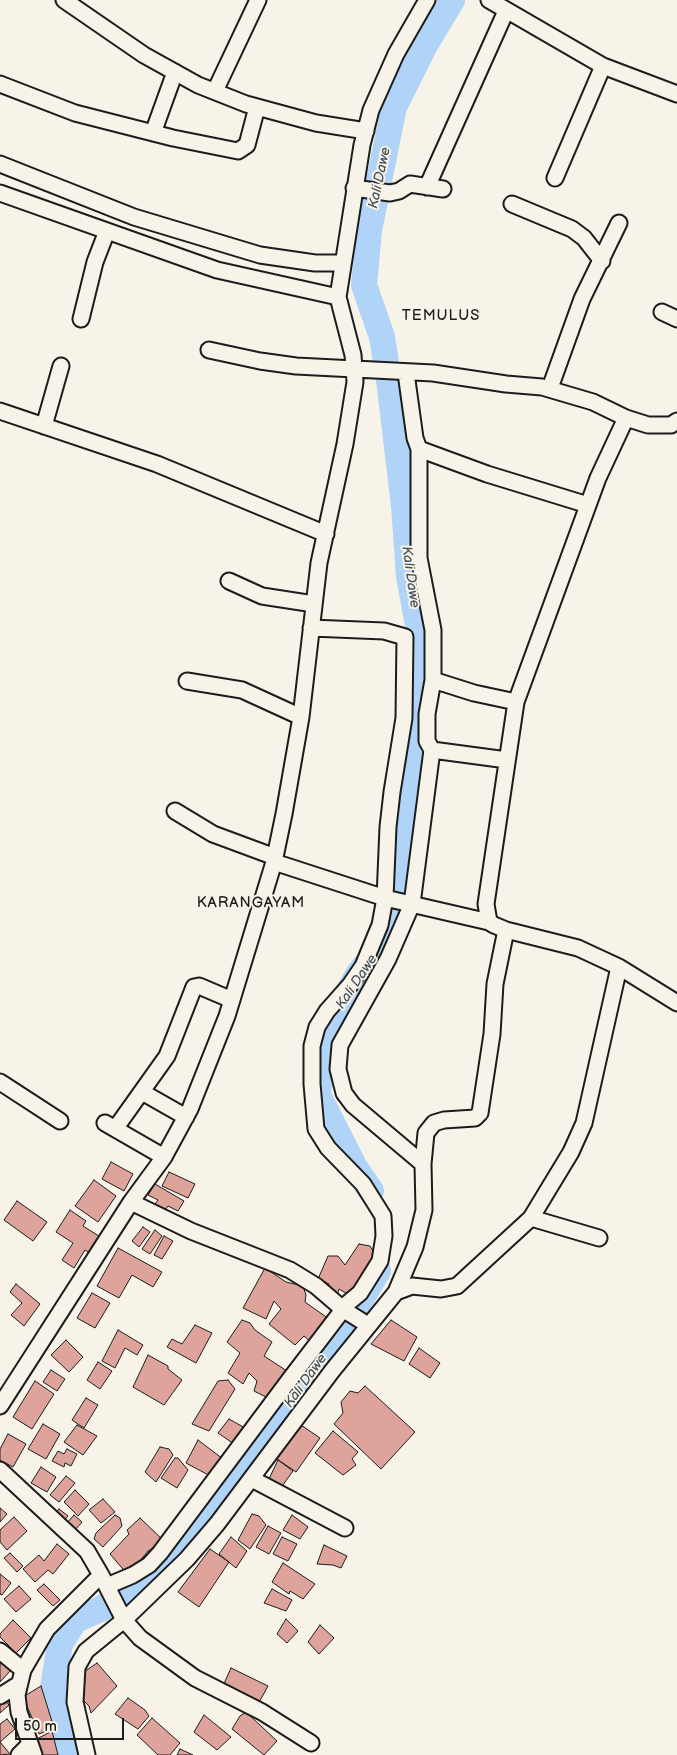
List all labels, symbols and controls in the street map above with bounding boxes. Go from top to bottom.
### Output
water label: Kali Dawe [365,146,395,210]
district label: TEMULUS [401,307,481,325]
water label: Kali Dawe [397,545,423,609]
district label: KARANGAYAM [196,894,306,912]
water label: Kali Dawe [333,952,381,1012]
water label: Kali Dawe [281,1351,331,1411]
scale bar [18,1708,126,1740]
text: 50 m [23,1717,57,1736]

